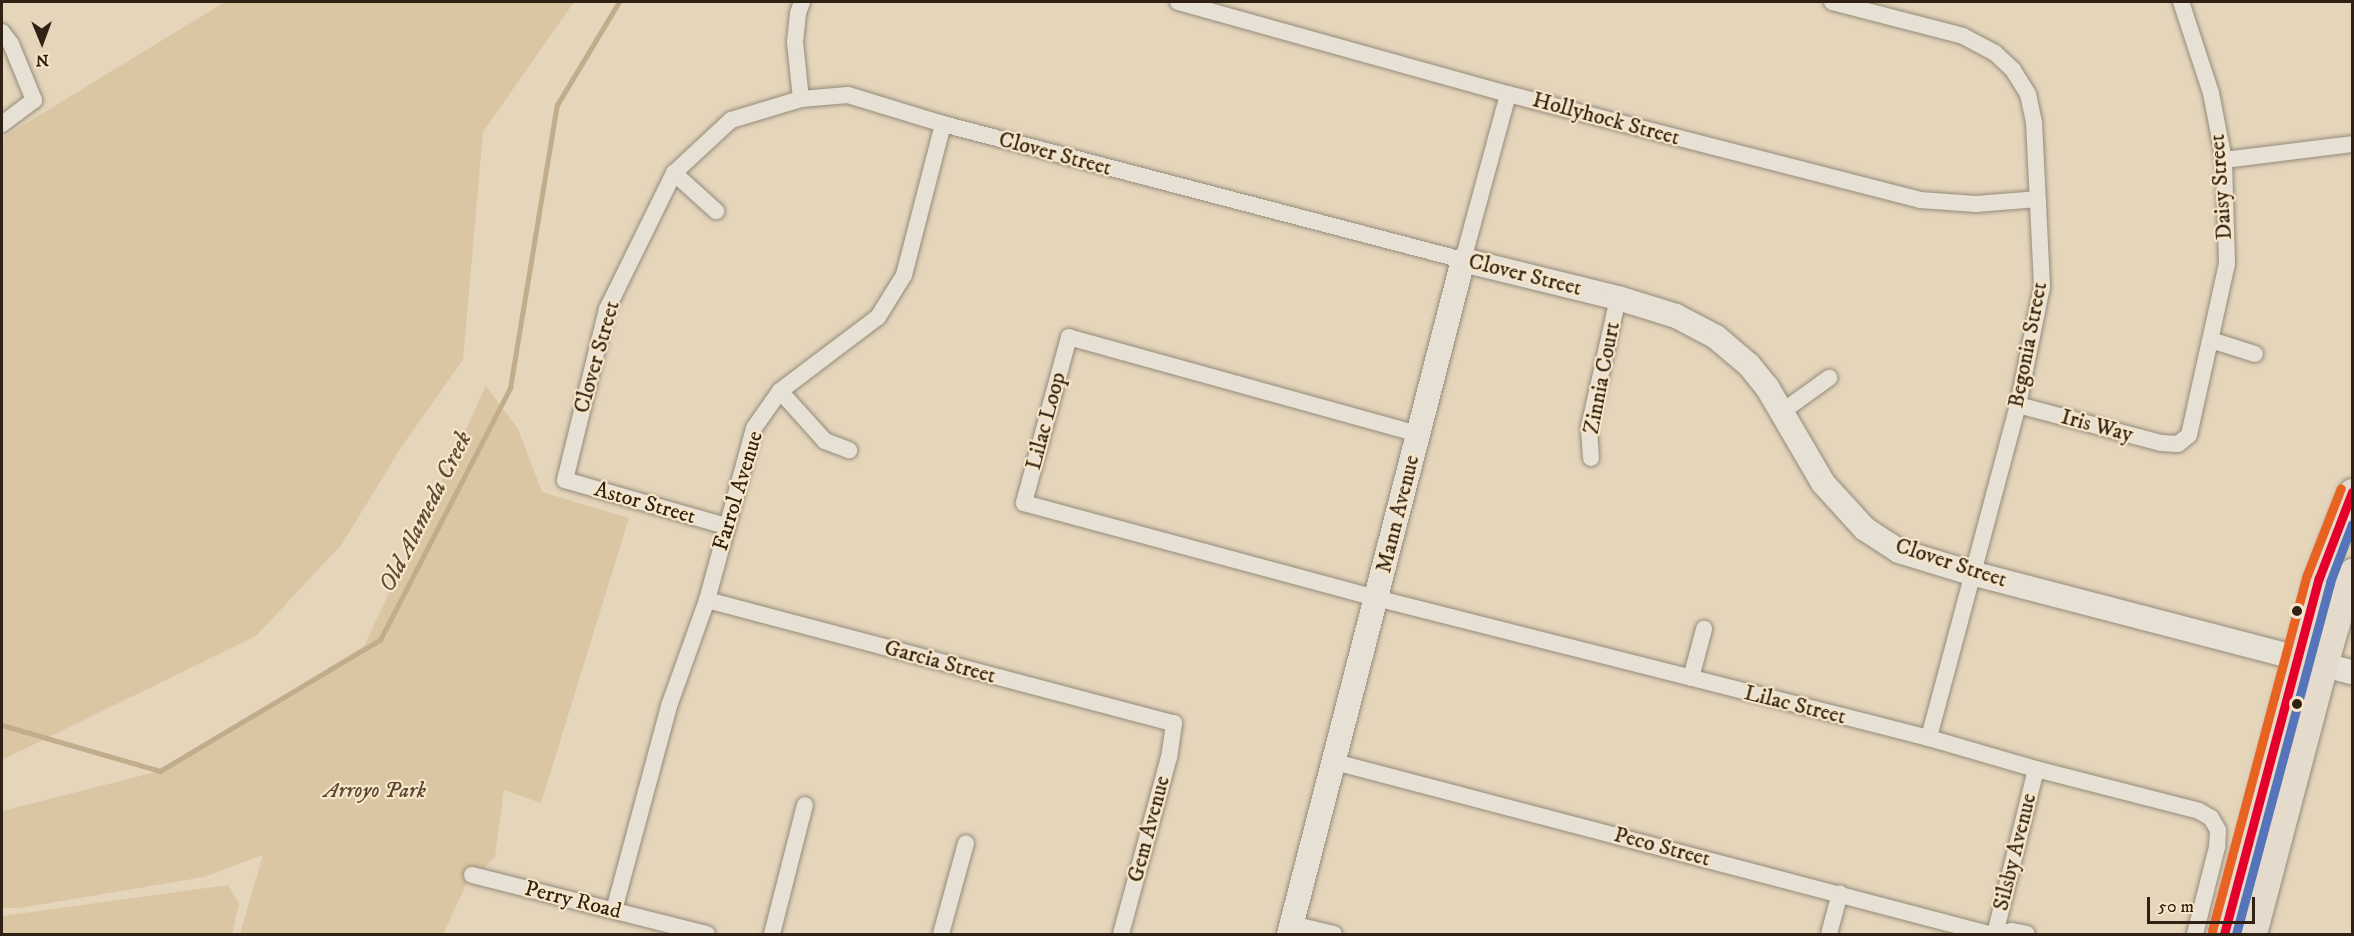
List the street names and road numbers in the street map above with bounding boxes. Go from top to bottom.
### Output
street label: Hollyhock Street [1530,87,1682,151]
street label: Clover Street [996,126,1114,182]
street label: Daisy Street [2204,133,2238,241]
street label: Clover Street [1466,248,1584,302]
street label: Begonia Street [2003,280,2053,410]
street label: Clover Street [568,298,626,416]
street label: Zinnia Court [1578,320,1626,436]
street label: Lilac Loop [1020,369,1072,473]
street label: Iris Way [2058,404,2136,448]
street label: Farrol Avenue [707,428,769,554]
street label: Mann Avenue [1371,452,1425,576]
street label: Astor Street [591,476,699,530]
street label: Clover Street [1892,533,2010,593]
street label: Garcia Street [881,634,999,690]
street label: Lilac Street [1741,680,1849,730]
street label: Gem Avenue [1122,773,1176,885]
street label: Silsby Avenue [1988,791,2042,913]
street label: Peco Street [1611,822,1713,872]
street label: Perry Road [522,875,624,925]

